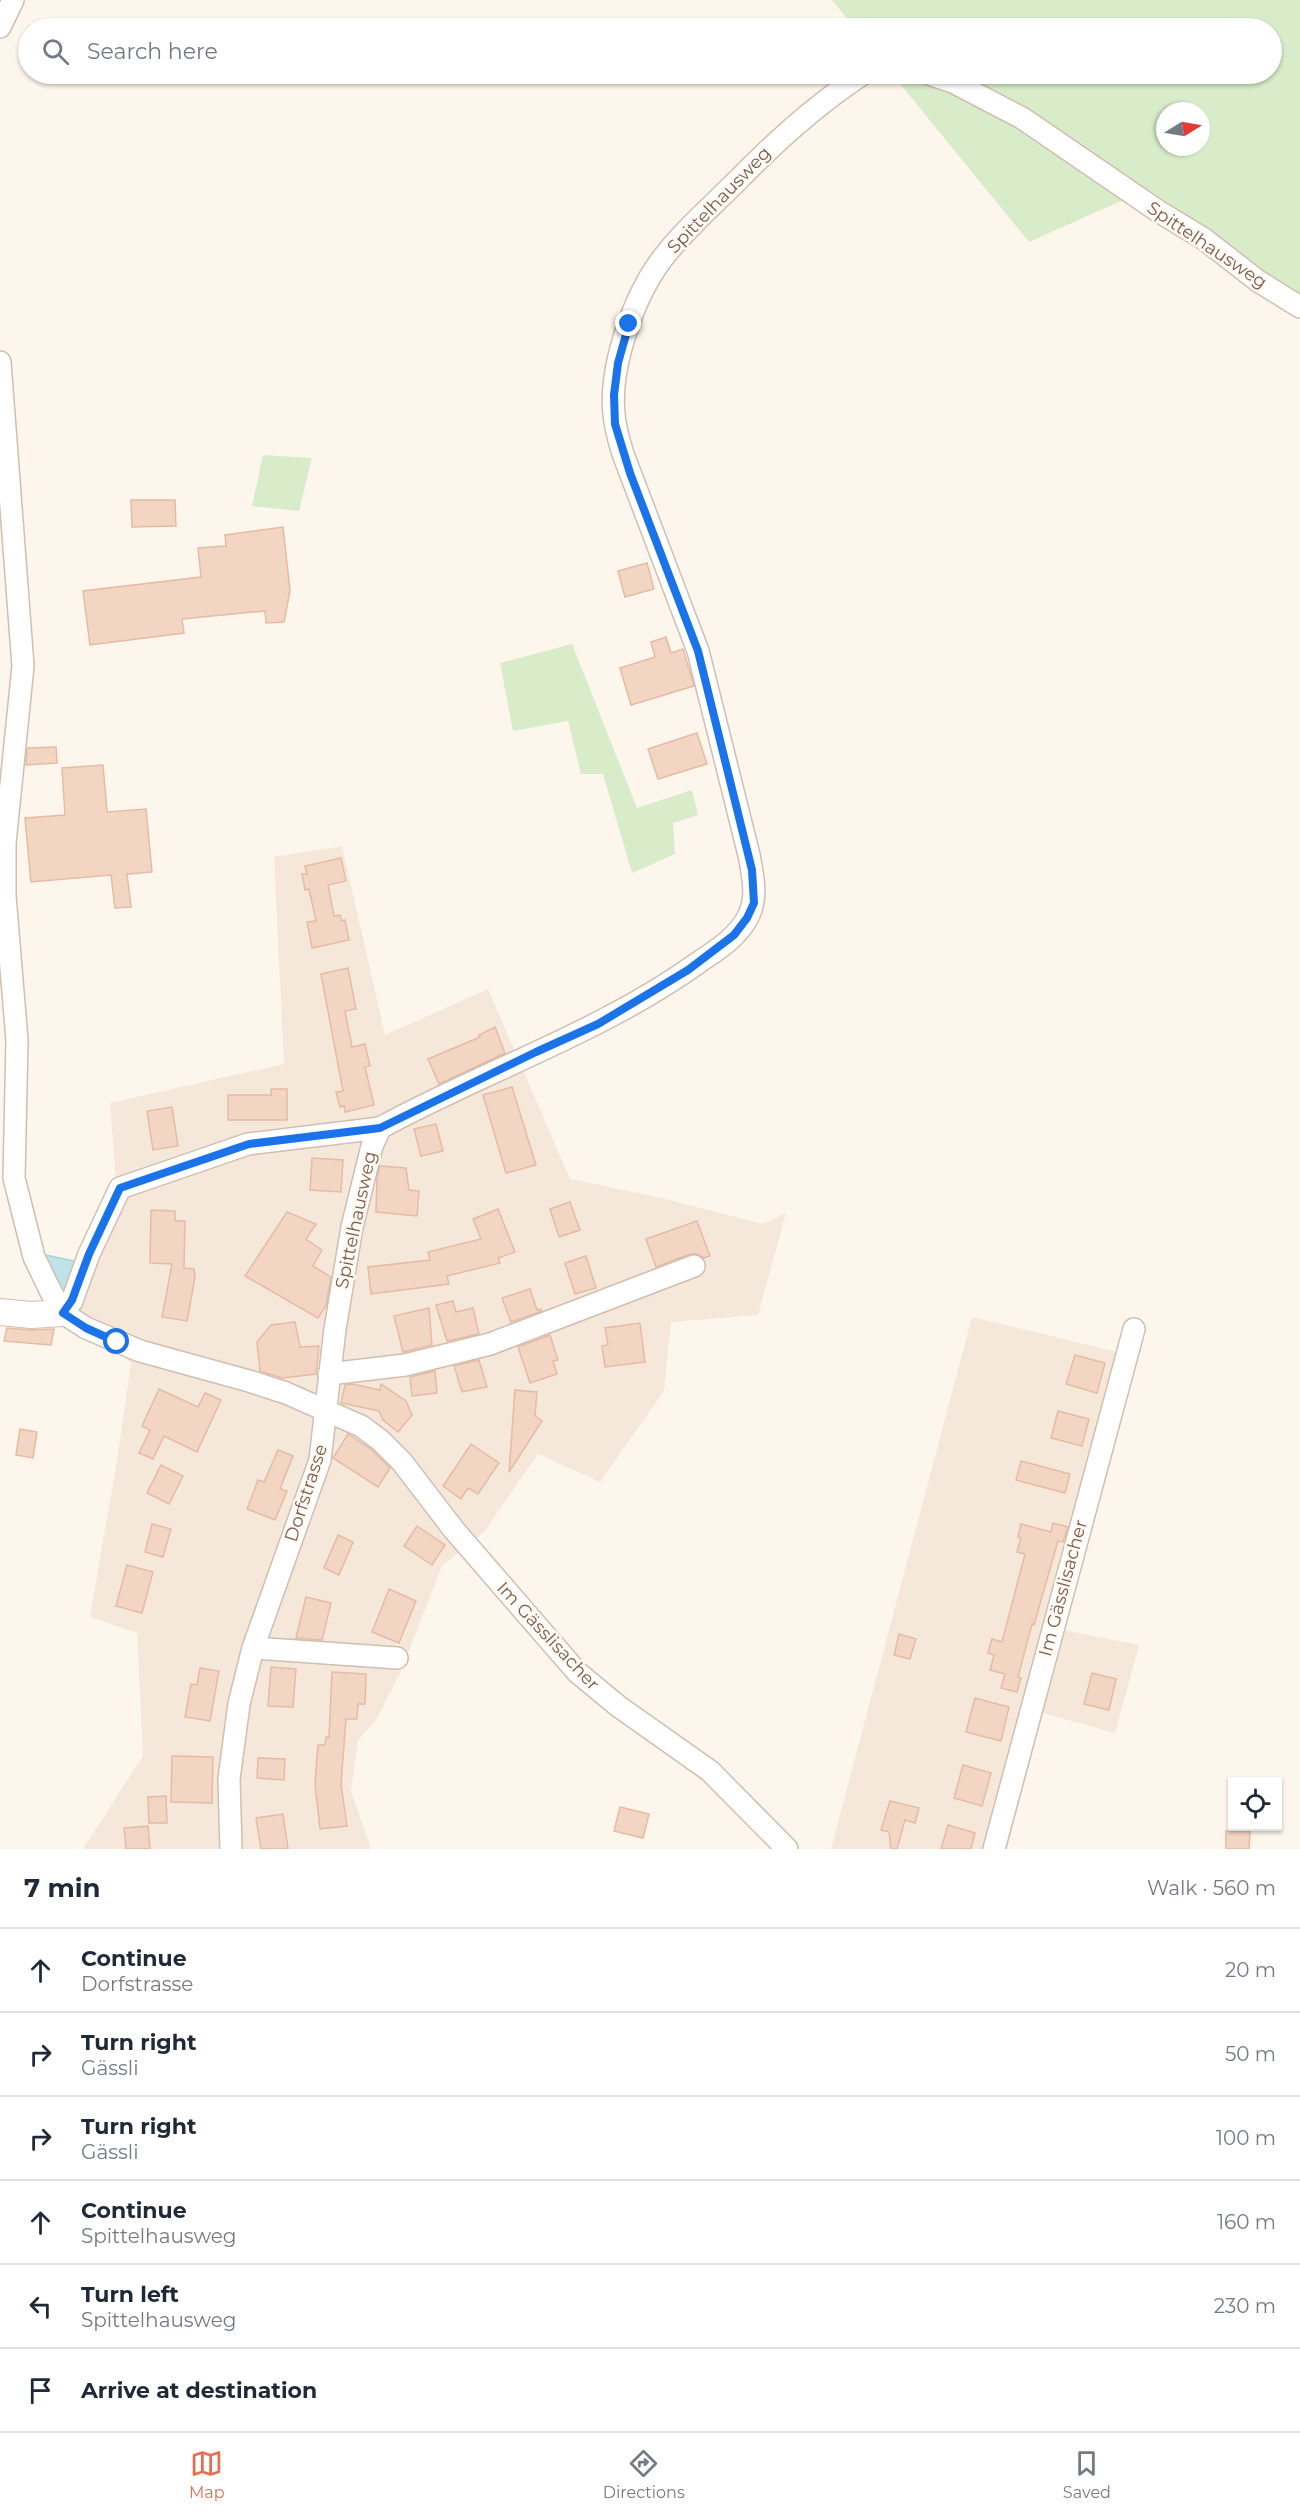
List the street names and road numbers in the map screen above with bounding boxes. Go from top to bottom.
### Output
street label: Spittelhausweg [662,142,776,258]
street label: Spittelhausweg [1143,197,1271,293]
street label: Spittelhausweg [331,1149,381,1291]
street label: Dorfstrasse [280,1441,332,1544]
street label: Im Gässlisacher [1034,1517,1092,1659]
street label: Im Gässlisacher [492,1577,604,1695]

